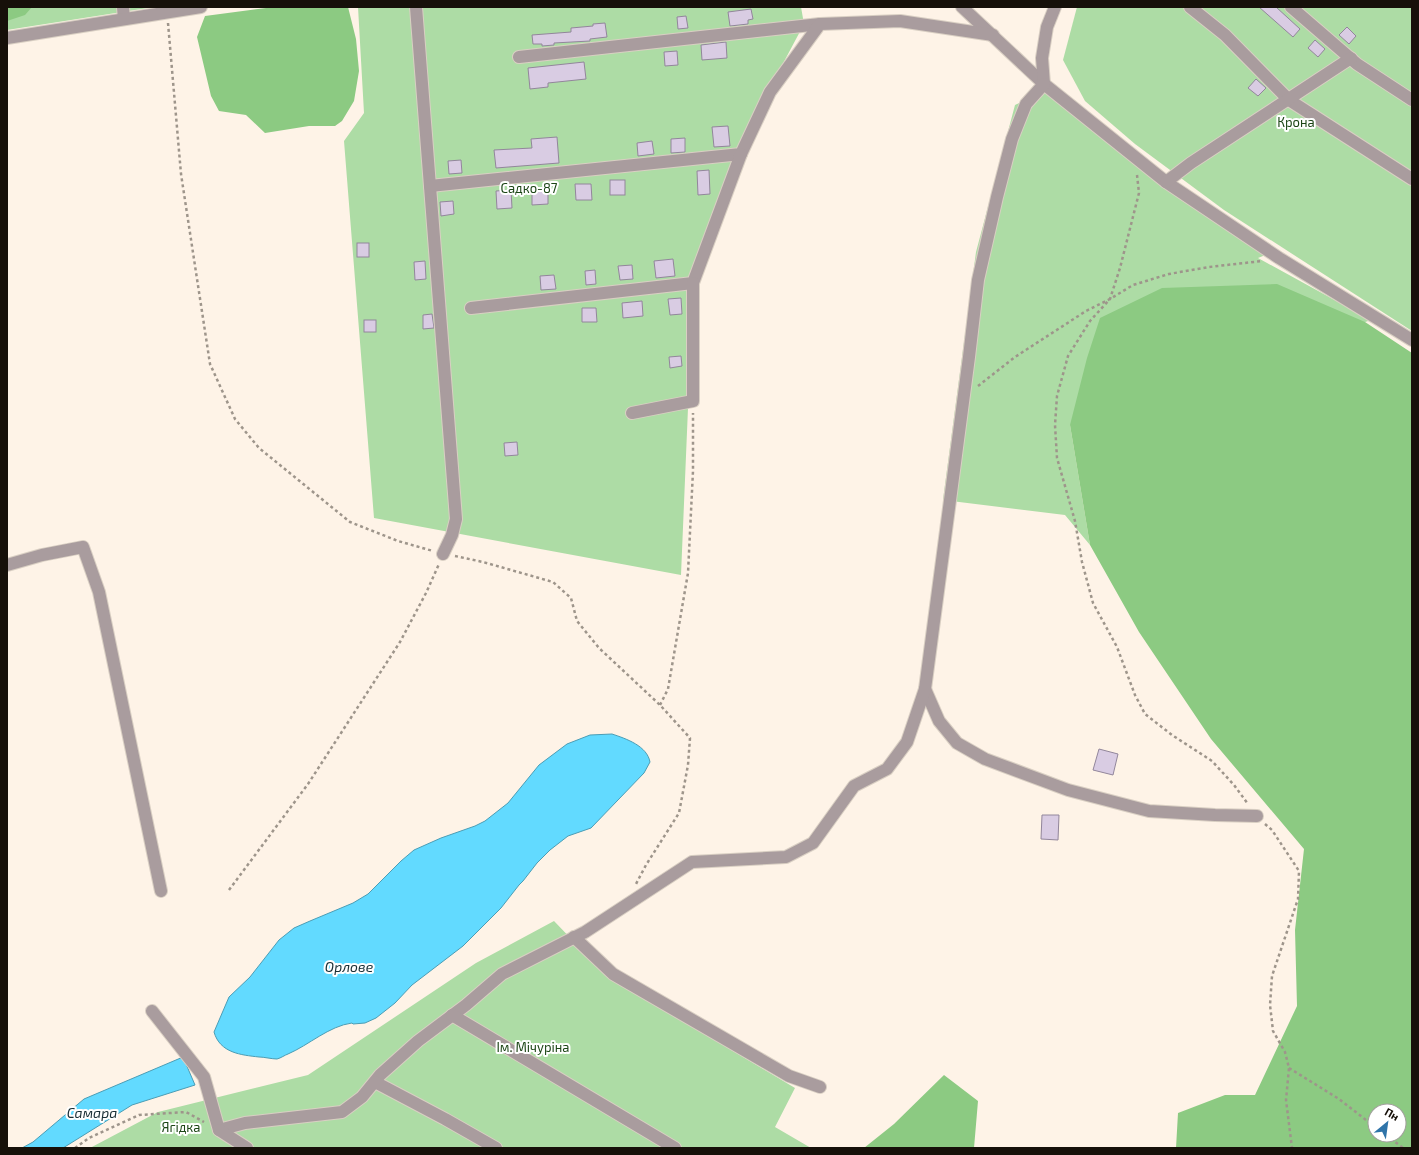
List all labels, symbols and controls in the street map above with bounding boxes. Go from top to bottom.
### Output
park label: Крона [1277,114,1315,130]
park label: Садко-87 [501,180,558,196]
water label: Орлове [325,958,374,975]
park label: Ім. Мічуріна [496,1039,570,1055]
north arrow [1367,1103,1407,1143]
water label: Самара [67,1104,117,1121]
text: Пн [1383,1105,1401,1123]
park label: Ягідка [161,1119,201,1135]

